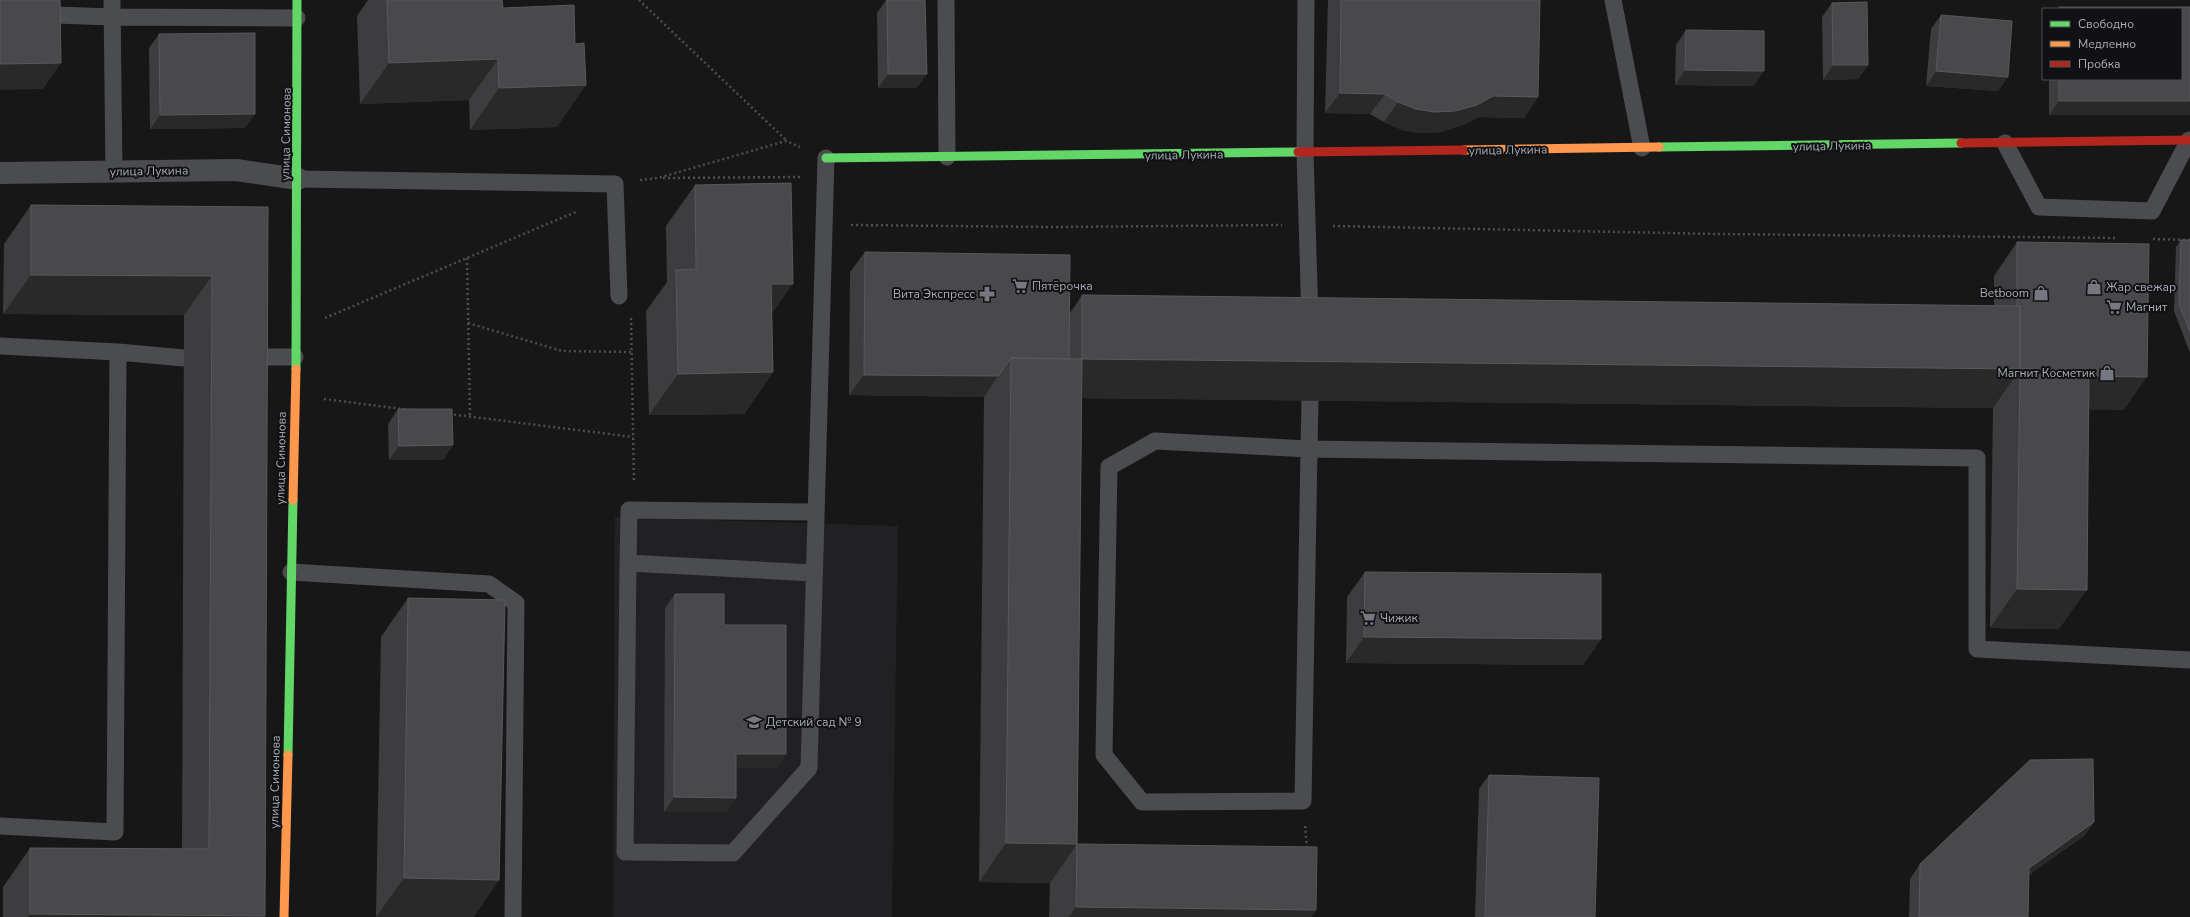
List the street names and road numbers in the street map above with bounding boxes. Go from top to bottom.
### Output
street label: улица Симонова [277,87,295,181]
street label: улица Лукина [1793,137,1871,155]
street label: улица Лукина [1469,141,1547,159]
street label: улица Лукина [1145,146,1223,164]
street label: улица Лукина [110,162,188,180]
street label: улица Симонова [272,411,290,505]
street label: улица Симонова [266,735,284,829]

